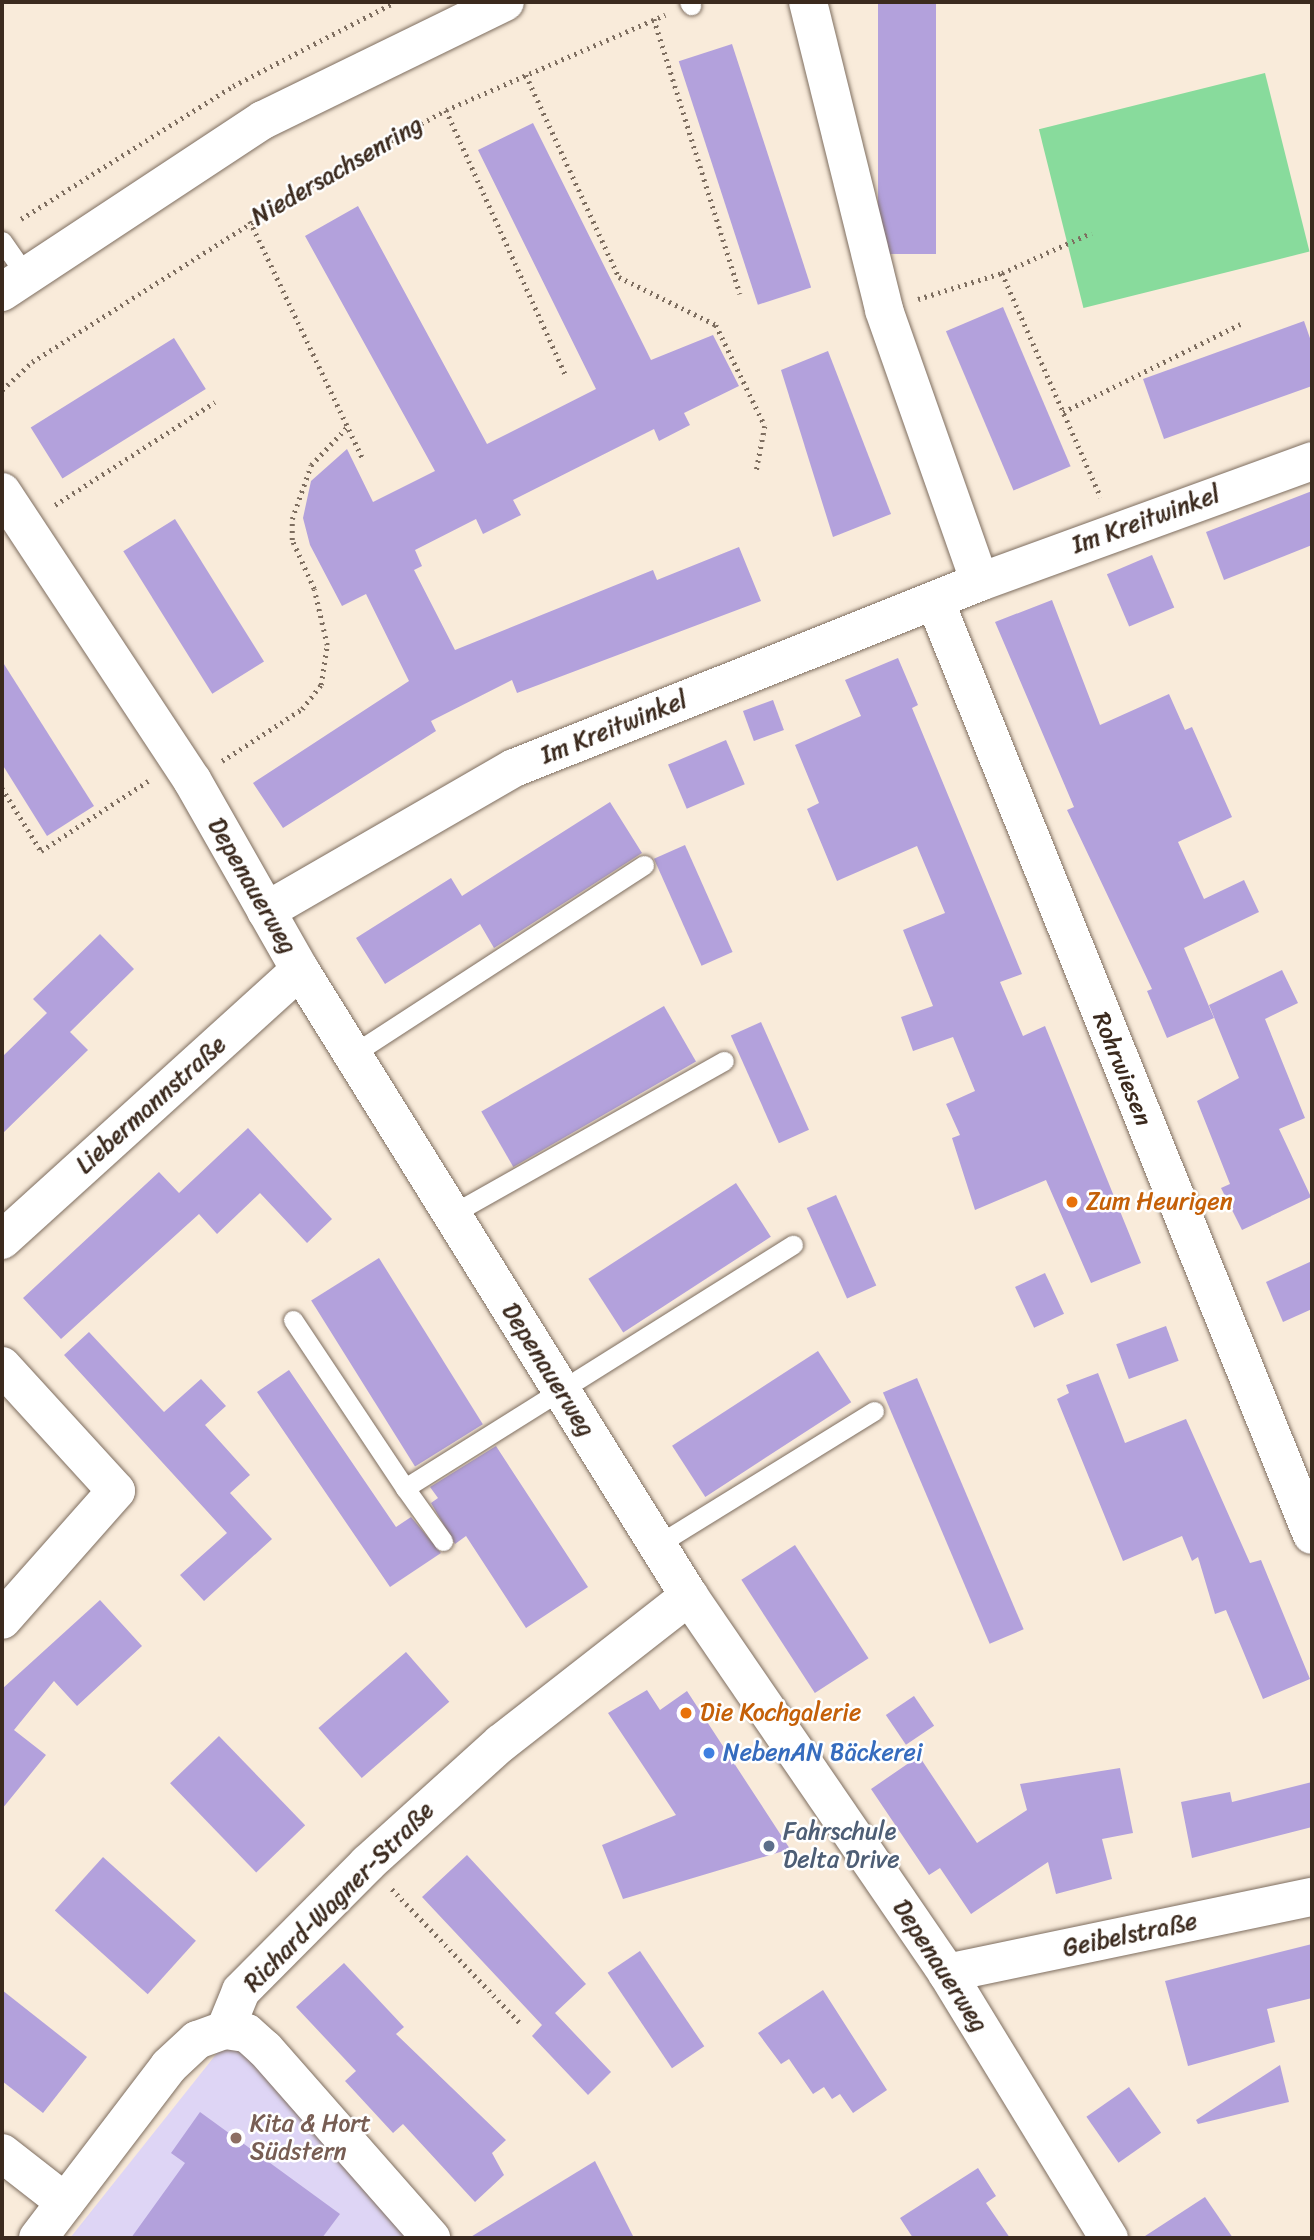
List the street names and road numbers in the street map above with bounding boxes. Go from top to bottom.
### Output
street label: Niedersachsenring [246,110,428,232]
street label: Im Kreitwinkel [1068,480,1224,560]
street label: Im Kreitwinkel [536,685,692,771]
street label: Depenauerweg [202,813,302,959]
street label: Rohrwiesen [1086,1008,1158,1130]
street label: Liebermannstraße [70,1030,232,1180]
street label: Depenauerweg [496,1298,600,1442]
street label: Richard-Wagner-Straße [238,1796,440,1998]
street label: Depenauerweg [887,1894,993,2038]
street label: Geibelstraße [1060,1907,1200,1963]

